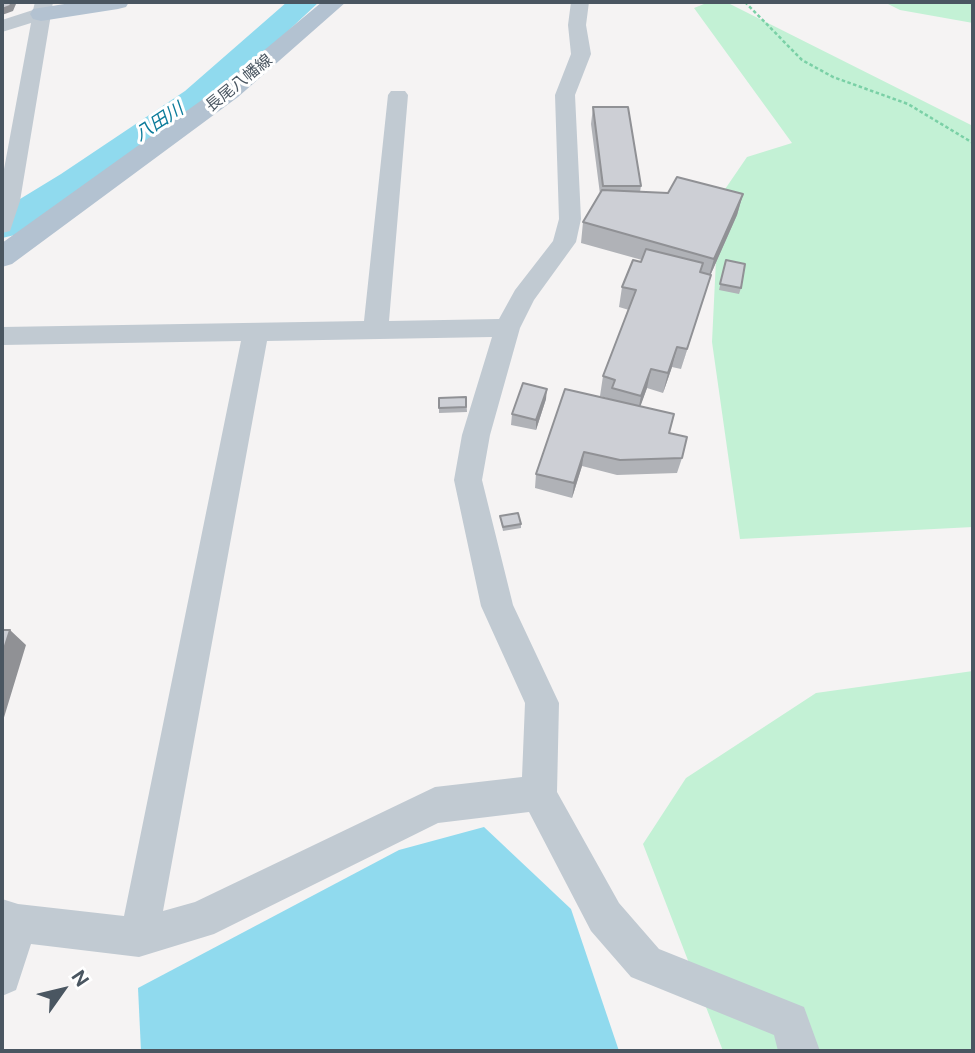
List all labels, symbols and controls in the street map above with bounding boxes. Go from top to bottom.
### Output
street label: 長尾八幡線 [202,50,276,116]
water label: 八田川 [130,98,188,146]
north arrow [28,955,98,1025]
text: N [67,966,94,991]

